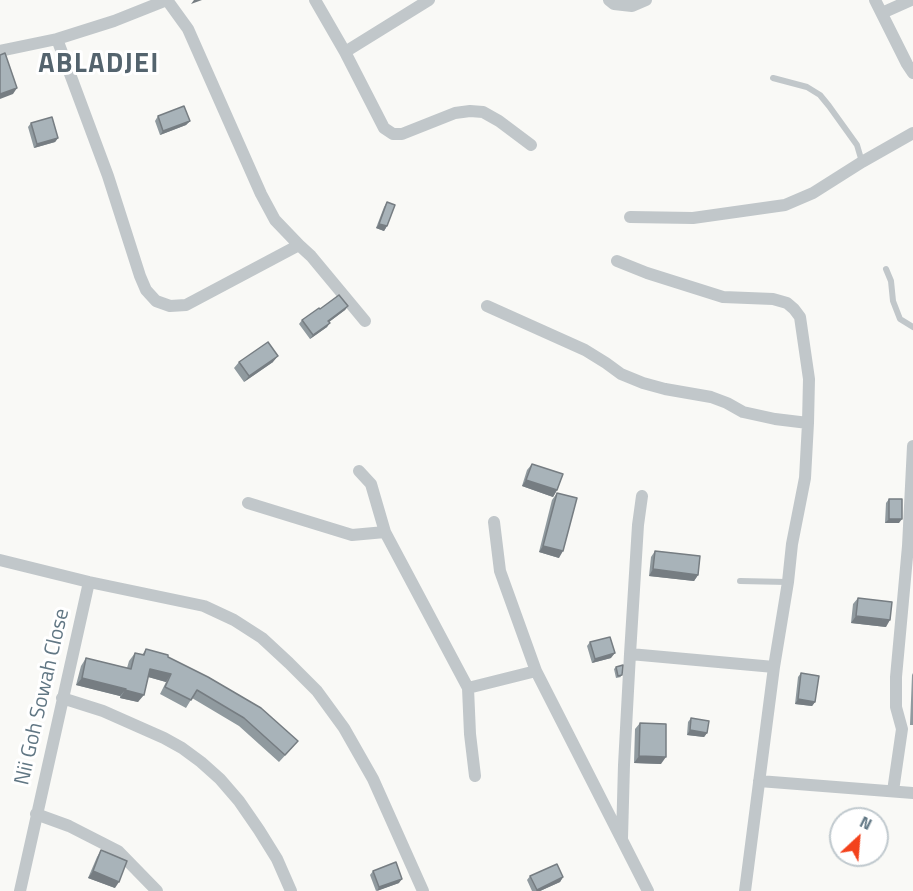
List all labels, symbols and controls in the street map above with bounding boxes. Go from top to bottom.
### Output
district label: ABLADJEI [38,49,160,81]
street label: Nii Goh Sowah Close [10,606,76,788]
north arrow [829,807,889,867]
text: N [856,809,876,836]

